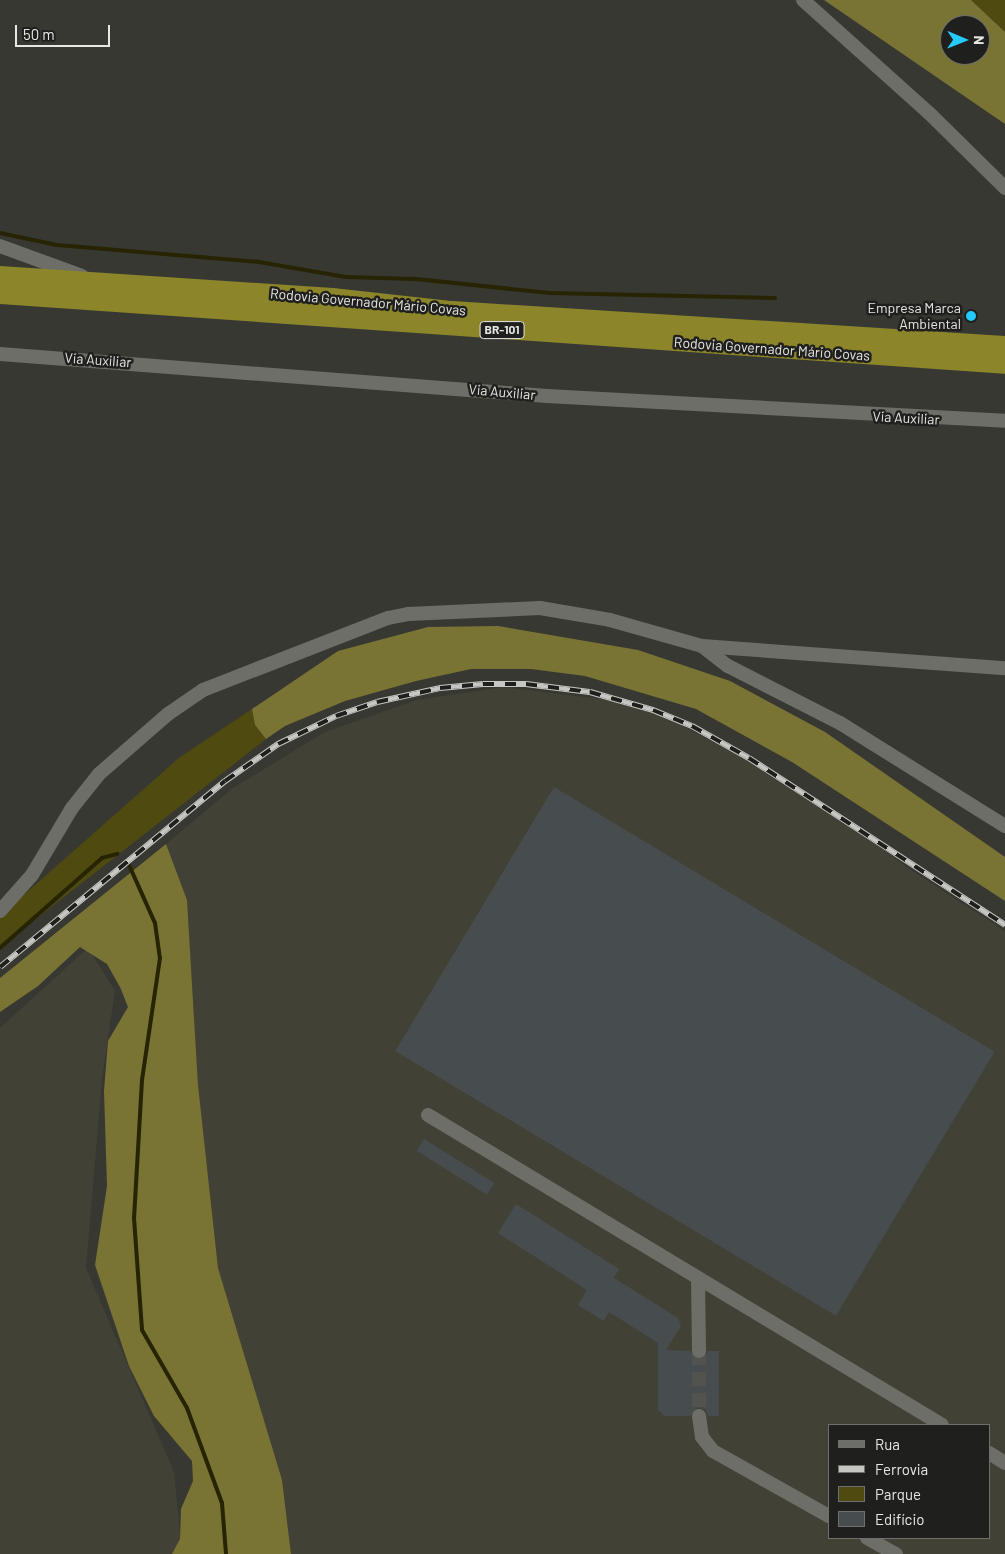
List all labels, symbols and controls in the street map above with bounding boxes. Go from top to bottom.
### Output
scale bar [18,15,112,47]
north arrow [940,15,990,65]
text: 50 m [23,25,55,43]
text: N [971,35,988,45]
street label: Rodovia Governador Mário Covas [269,285,467,319]
place label: Empresa Marca Ambiental [868,300,961,332]
marker: Empresa Marca Ambiental [965,310,977,322]
road number: BR-101 [480,320,524,340]
street label: Rodovia Governador Mário Covas [673,334,871,364]
street label: Via Auxiliar [64,349,132,371]
street label: Via Auxiliar [468,381,536,403]
street label: Via Auxiliar [872,408,940,428]
legend [828,1424,990,1539]
text: Rua [875,1435,900,1453]
text: Ferrovia [875,1460,928,1478]
text: Parque [875,1485,921,1503]
text: Edifício [875,1510,924,1528]

